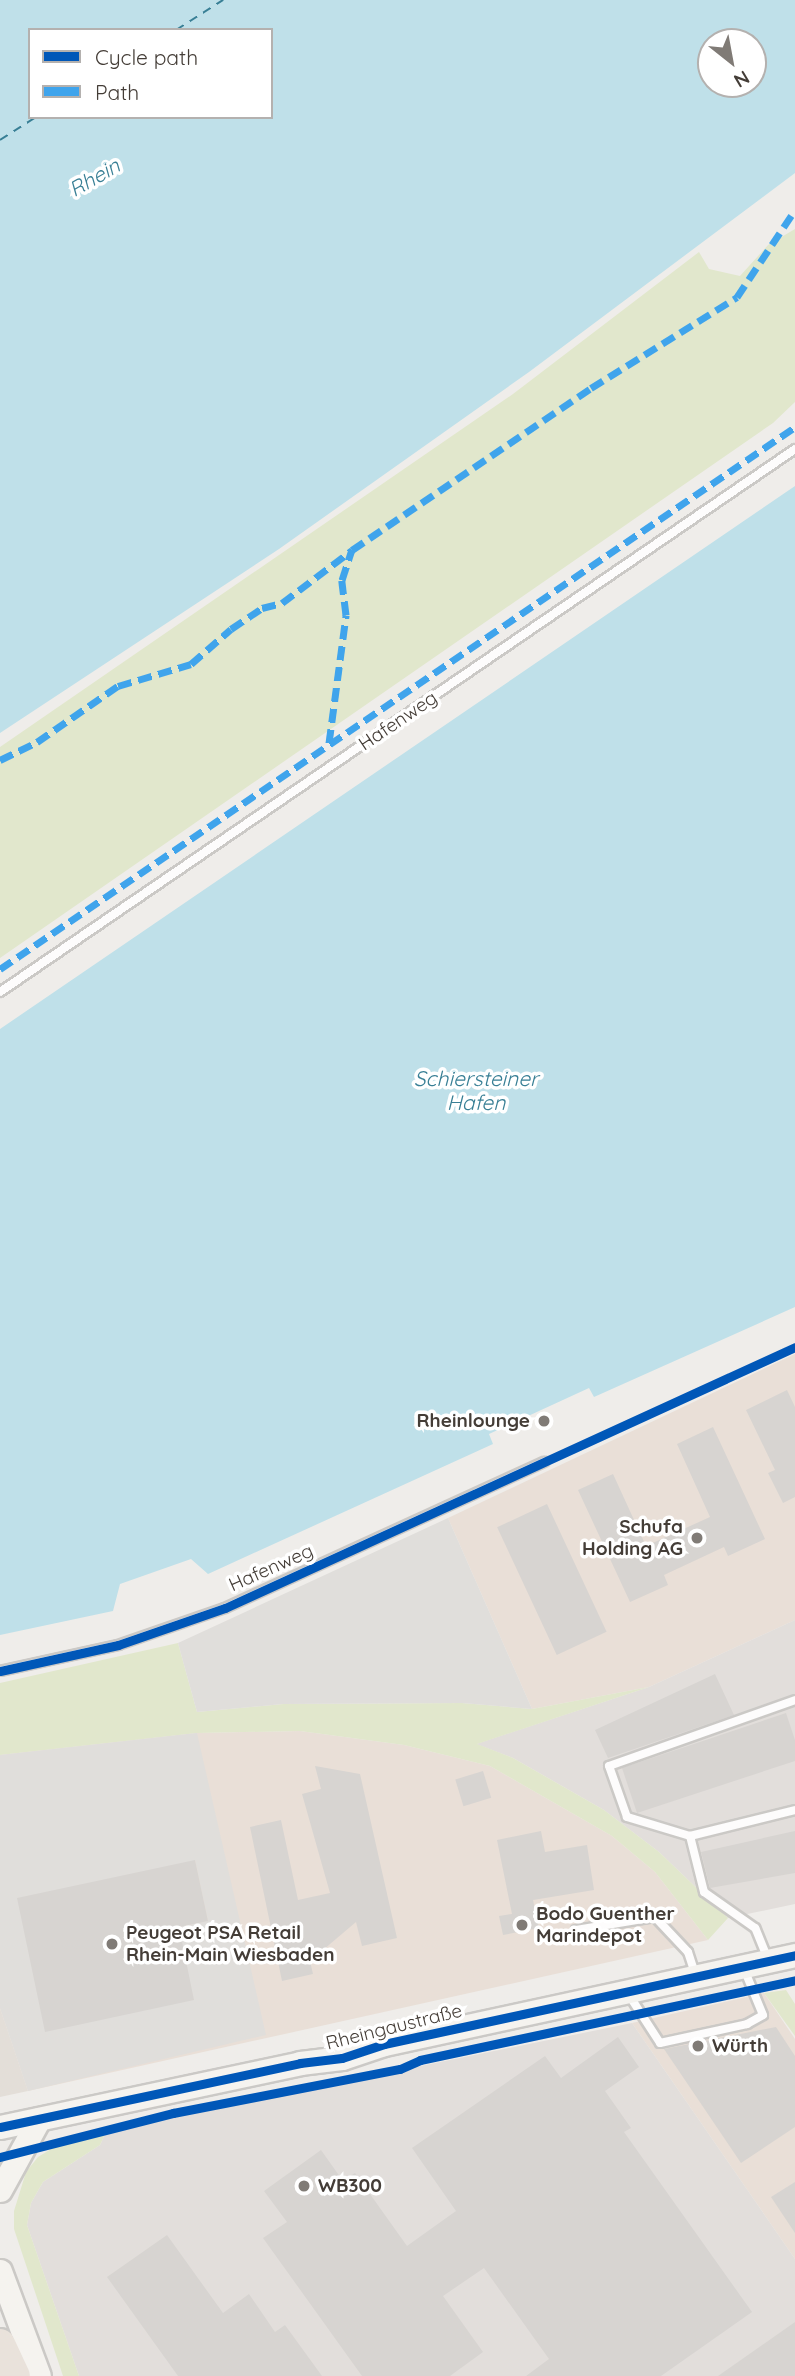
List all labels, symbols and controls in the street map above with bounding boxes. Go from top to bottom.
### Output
legend [28,28,273,119]
north arrow [697,28,767,98]
text: Cycle path [95,44,198,70]
text: N [730,65,754,93]
text: Path [95,79,139,105]
water label: Rhein [64,152,124,202]
street label: Hafenweg [354,686,442,756]
water label: Schiersteiner Hafen [414,1065,538,1115]
place label: Rheinlounge [417,1410,530,1432]
marker: Rheinlounge [536,1413,552,1429]
place label: Schufa Holding AG [582,1516,683,1560]
marker: Schufa Holding AG [689,1530,705,1546]
street label: Hafenweg [225,1539,317,1597]
place label: Bodo Guenther Marindepot [536,1903,675,1947]
marker: Bodo Guenther Marindepot [514,1917,530,1933]
place label: Peugeot PSA Retail Rhein-Main Wiesbaden [126,1922,334,1966]
marker: Peugeot PSA Retail Rhein-Main Wiesbaden [104,1936,120,1952]
street label: Rheingaustraße [324,1999,464,2055]
place label: Würth [712,2035,768,2057]
marker: Würth [690,2038,706,2054]
place label: WB300 [318,2175,382,2197]
marker: WB300 [296,2178,312,2194]

